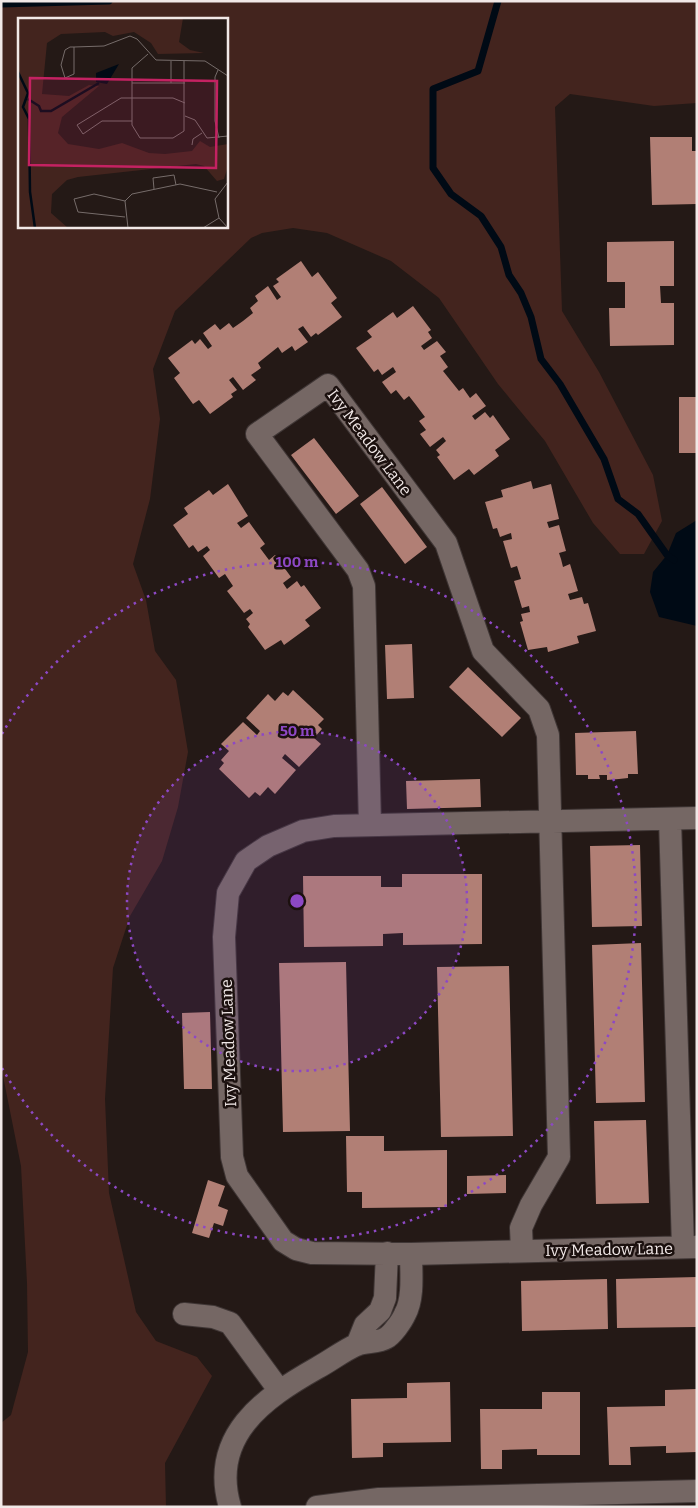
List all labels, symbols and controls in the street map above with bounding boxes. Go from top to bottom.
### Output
inset map [18,18,228,228]
street label: Ivy Meadow Lane [324,386,416,499]
text: 100 m [276,553,319,571]
text: 50 m [280,722,315,740]
centre of rings [288,892,306,910]
street label: Ivy Meadow Lane [217,979,240,1107]
street label: Ivy Meadow Lane [545,1239,673,1260]

